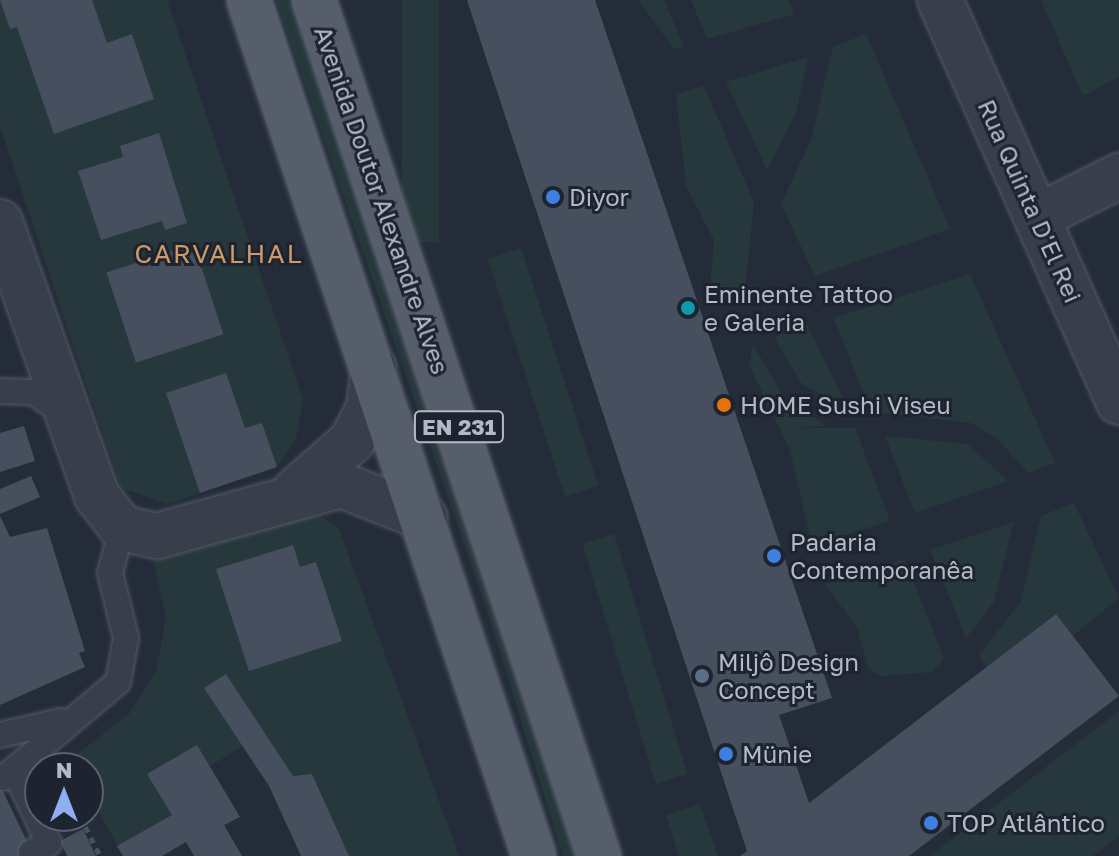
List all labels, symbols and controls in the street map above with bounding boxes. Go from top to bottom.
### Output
street label: Avenida Doutor Alexandre Alves [309,22,455,378]
street label: Rua Quinta D'El Rei [972,95,1088,307]
place label: Diyor [569,183,629,211]
marker: Diyor [544,188,562,206]
district label: CARVALHAL [134,238,304,270]
place label: Eminente Tattoo e Galeria [704,280,893,336]
marker: Eminente Tattoo e Galeria [679,299,697,317]
place label: HOME Sushi Viseu [740,391,951,419]
marker: HOME Sushi Viseu [715,396,733,414]
road number: EN 231 [413,409,505,445]
place label: Padaria Contemporanêa [790,528,974,584]
marker: Padaria Contemporanêa [765,547,783,565]
place label: Miljô Design Concept [718,648,859,704]
marker: Miljô Design Concept [693,667,711,685]
place label: Münie [742,740,812,768]
marker: Münie [717,745,735,763]
north arrow [24,752,104,832]
text: N [56,756,72,783]
place label: TOP Atlântico [947,809,1105,837]
marker: TOP Atlântico [922,814,940,832]

